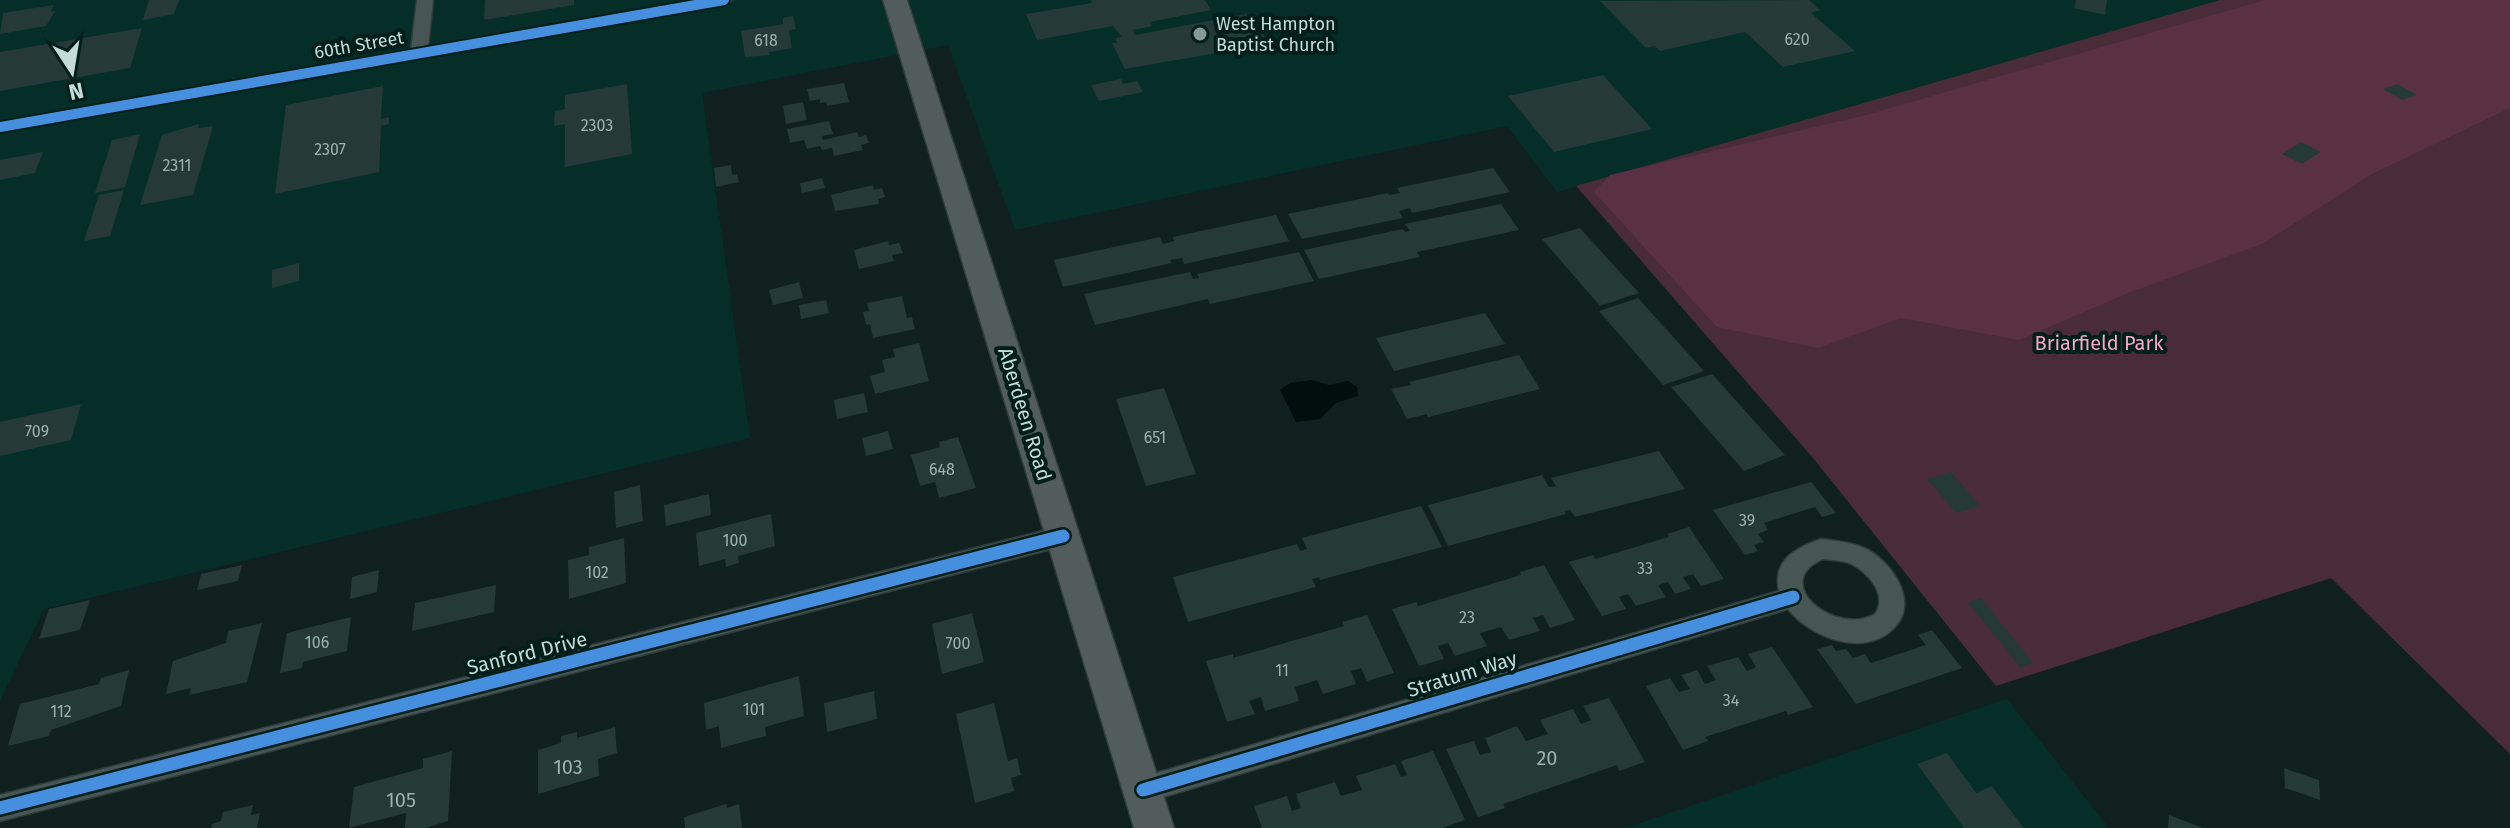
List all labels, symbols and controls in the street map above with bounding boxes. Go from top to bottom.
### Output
place label: West Hampton Baptist Church [1216,13,1336,56]
marker: West Hampton Baptist Church [1191,25,1209,43]
street label: 60th Street [313,26,406,64]
house number: 620 [1784,30,1810,49]
house number: 618 [754,31,778,50]
north arrow [32,32,112,112]
text: N [66,76,86,106]
house number: 2303 [581,116,613,135]
house number: 2307 [314,140,346,159]
house number: 2311 [162,156,192,175]
park label: Briarfield Park [2035,331,2164,355]
street label: Aberdeen Road [993,344,1057,484]
house number: 709 [25,422,49,441]
house number: 651 [1144,428,1166,447]
house number: 648 [929,460,955,479]
house number: 39 [1739,511,1755,530]
house number: 100 [723,531,747,550]
house number: 33 [1637,559,1653,578]
house number: 102 [585,563,609,582]
house number: 23 [1459,608,1475,627]
street label: Sanford Drive [464,626,590,680]
house number: 106 [305,633,329,652]
house number: 700 [946,634,970,653]
street label: Stratum Way [1404,646,1520,702]
house number: 11 [1275,661,1289,680]
house number: 34 [1723,691,1740,710]
house number: 101 [743,700,765,719]
house number: 112 [50,702,72,721]
house number: 20 [1536,746,1558,770]
house number: 103 [553,755,583,779]
house number: 105 [386,788,416,812]

